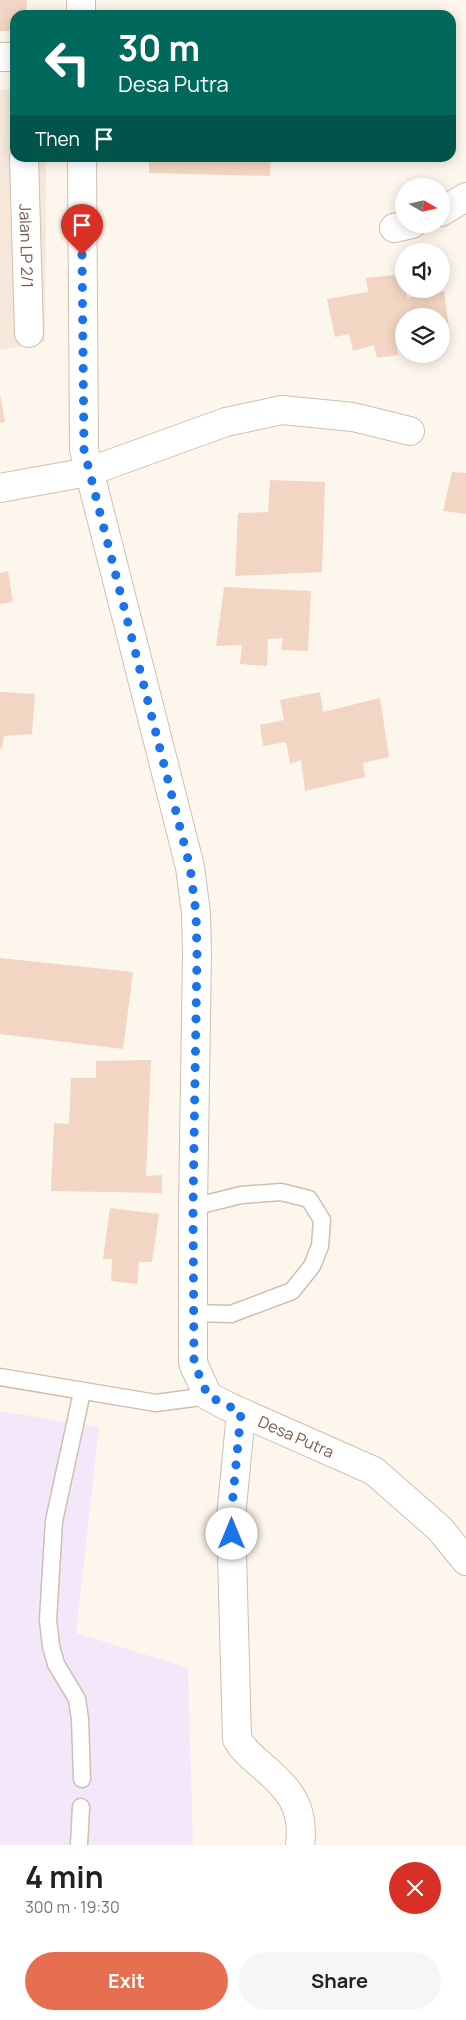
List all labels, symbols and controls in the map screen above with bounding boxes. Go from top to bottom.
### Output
text: 30 m [118,24,200,72]
icon: left [35,30,100,95]
text: Desa Putra [118,69,229,99]
icon: arrive [90,125,118,153]
text: Then [35,126,80,152]
north arrow [395,178,450,232]
map controls [395,178,450,363]
street label: Jalan LP 2/1 [14,204,39,288]
pin [61,204,103,255]
icon: arrive [68,211,96,239]
button: sound [395,243,450,298]
button: layers [395,308,450,363]
street label: Desa Putra [255,1410,337,1463]
position arrow [205,1507,257,1559]
text: 4 min [25,1856,103,1897]
button: close [389,1862,441,1914]
text: 300 m · 19:30 [25,1896,120,1918]
button: Exit [25,1952,228,2010]
button: Share [238,1952,441,2010]

